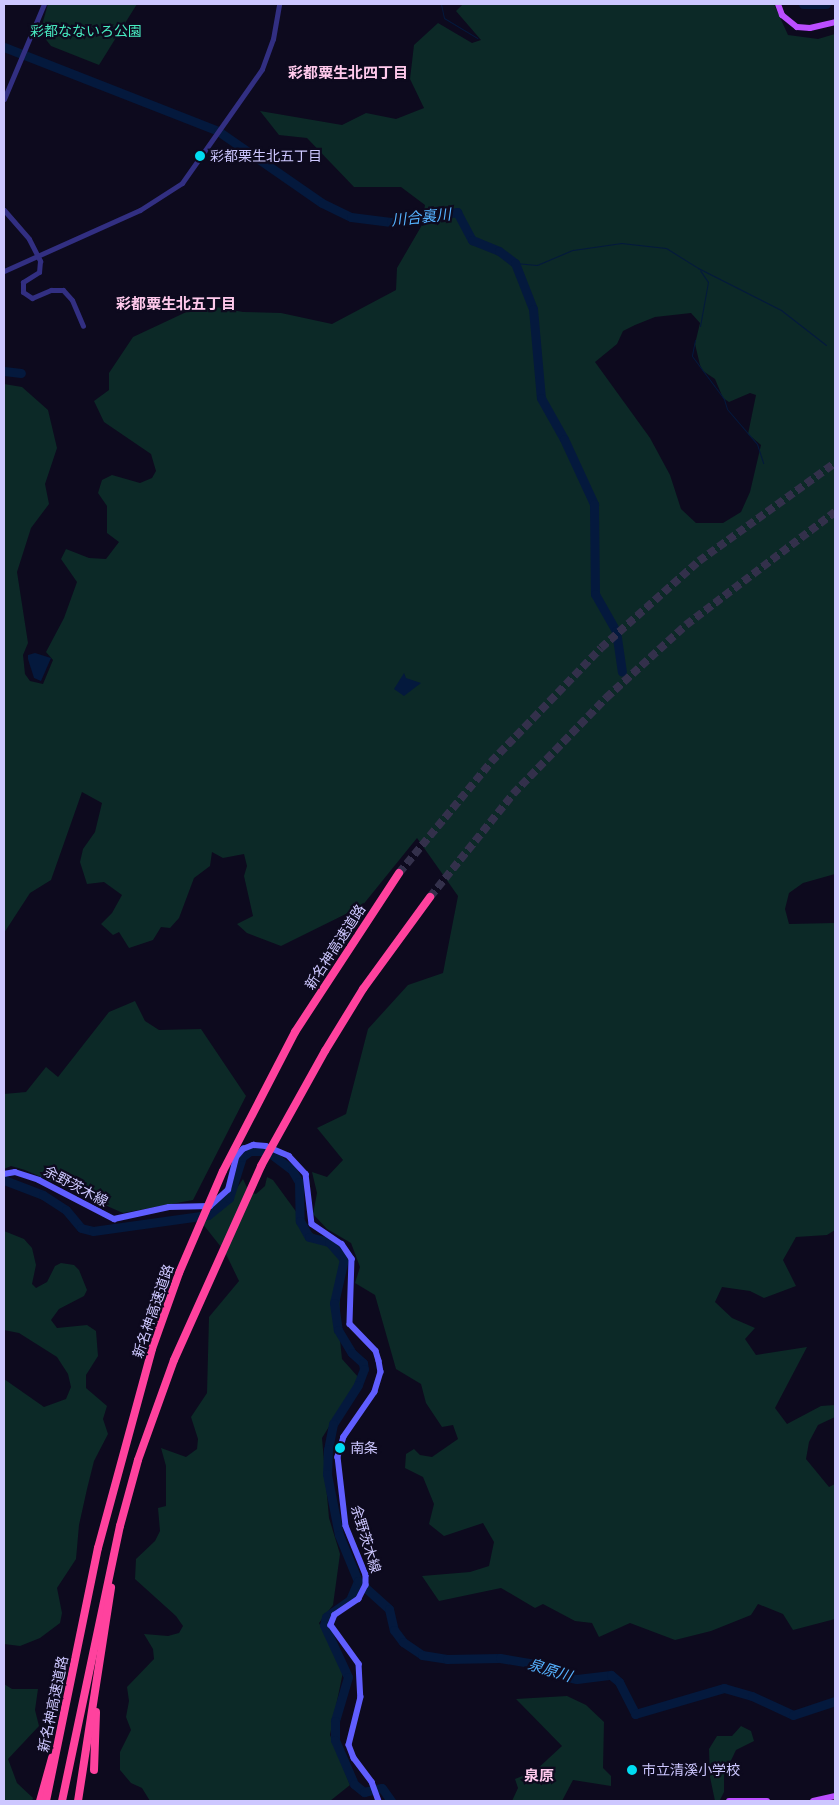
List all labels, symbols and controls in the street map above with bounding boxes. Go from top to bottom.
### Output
park label: 彩都なないろ公園 [30,23,142,39]
district label: 彩都粟生北四丁目 [288,64,408,82]
place label: 彩都栗生北五丁目 [210,148,322,164]
marker: 彩都栗生北五丁目 [194,150,206,162]
water label: 川合裏川 [390,205,452,229]
district label: 彩都粟生北五丁目 [116,295,236,313]
street label: 新名神高速道路 [301,901,369,993]
street label: 余野茨木線 [41,1162,111,1210]
street label: 新名神高速道路 [129,1262,177,1360]
place label: 南条 [350,1440,378,1456]
marker: 南条 [334,1442,346,1454]
street label: 余野茨木線 [348,1503,384,1575]
street label: 新名神高速道路 [35,1654,71,1754]
water label: 泉原川 [526,1655,574,1685]
place label: 市立清溪小学校 [642,1762,740,1778]
marker: 市立清溪小学校 [626,1764,638,1776]
district label: 泉原 [524,1767,554,1785]

